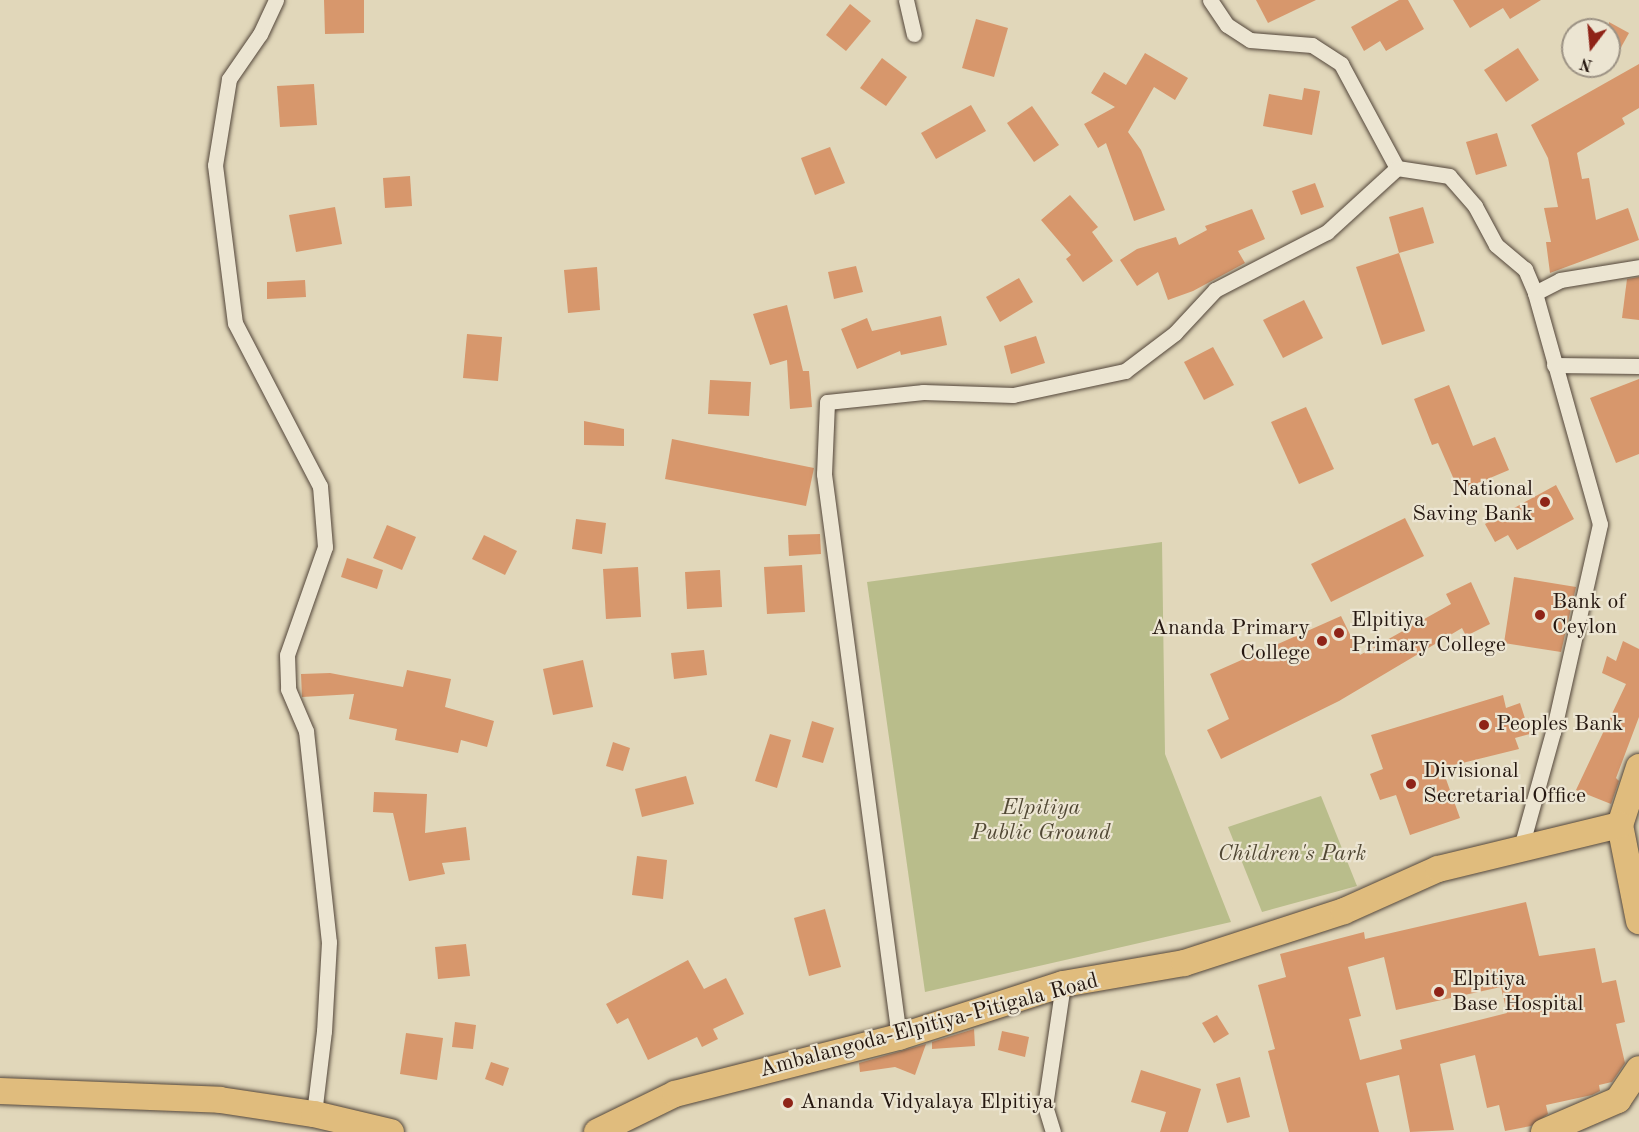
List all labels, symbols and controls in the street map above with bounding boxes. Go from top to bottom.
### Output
north arrow [1561,18,1621,78]
text: N [1579,54,1595,73]
place label: National Saving Bank [1412,476,1533,528]
marker: National Saving Bank [1538,495,1552,509]
place label: Bank of Ceylon [1552,589,1626,640]
place label: Elpitiya Primary College [1351,607,1506,658]
marker: Bank of Ceylon [1533,608,1547,622]
place label: Ananda Primary College [1151,615,1310,666]
marker: Elpitiya Primary College [1332,626,1346,640]
marker: Ananda Primary College [1315,634,1329,648]
place label: Peoples Bank [1496,712,1623,738]
marker: Peoples Bank [1477,718,1491,732]
place label: Divisional Secretarial Office [1423,758,1586,810]
marker: Divisional Secretarial Office [1404,777,1418,791]
park label: Elpitiya Public Ground [971,795,1111,846]
park label: Children's Park [1218,842,1366,868]
place label: Elpitiya Base Hospital [1452,966,1584,1017]
street label: Ambalangoda-Elpitiya-Pitigala Road [757,968,1101,1084]
marker: Elpitiya Base Hospital [1430,983,1448,1001]
place label: Ananda Vidyalaya Elpitiya [800,1090,1054,1116]
marker: Ananda Vidyalaya Elpitiya [781,1096,795,1110]

